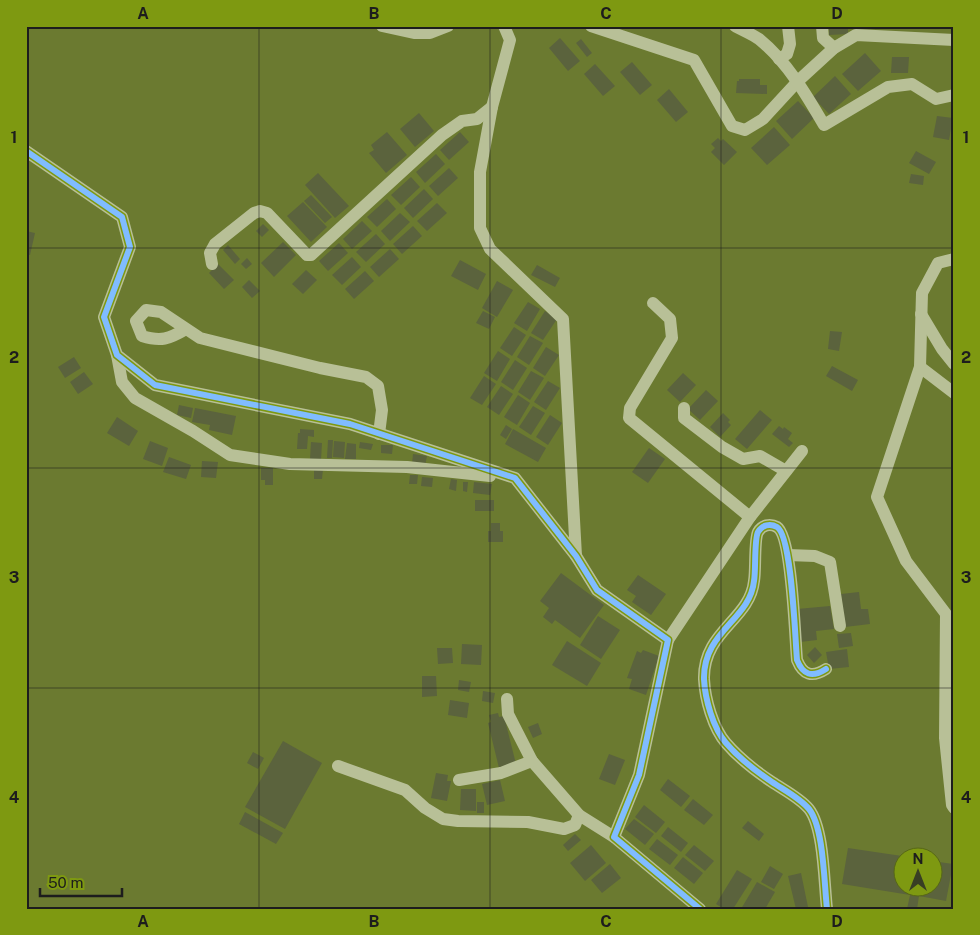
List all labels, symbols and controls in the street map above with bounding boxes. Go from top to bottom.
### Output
text: A [137,4,149,23]
text: B [369,4,380,23]
text: C [600,4,612,23]
text: D [831,4,843,23]
text: 1 [11,128,17,147]
text: 1 [963,128,969,147]
text: 2 [9,348,19,367]
text: 2 [961,348,971,367]
text: 3 [9,568,19,587]
text: 3 [961,568,971,587]
text: 4 [9,788,20,807]
text: 4 [961,788,972,807]
north arrow [892,848,942,898]
text: N [913,851,923,867]
scale bar [40,865,122,897]
text: 50 m [48,874,83,891]
text: A [137,912,149,931]
text: B [369,912,380,931]
text: C [600,912,612,931]
text: D [831,912,843,931]

